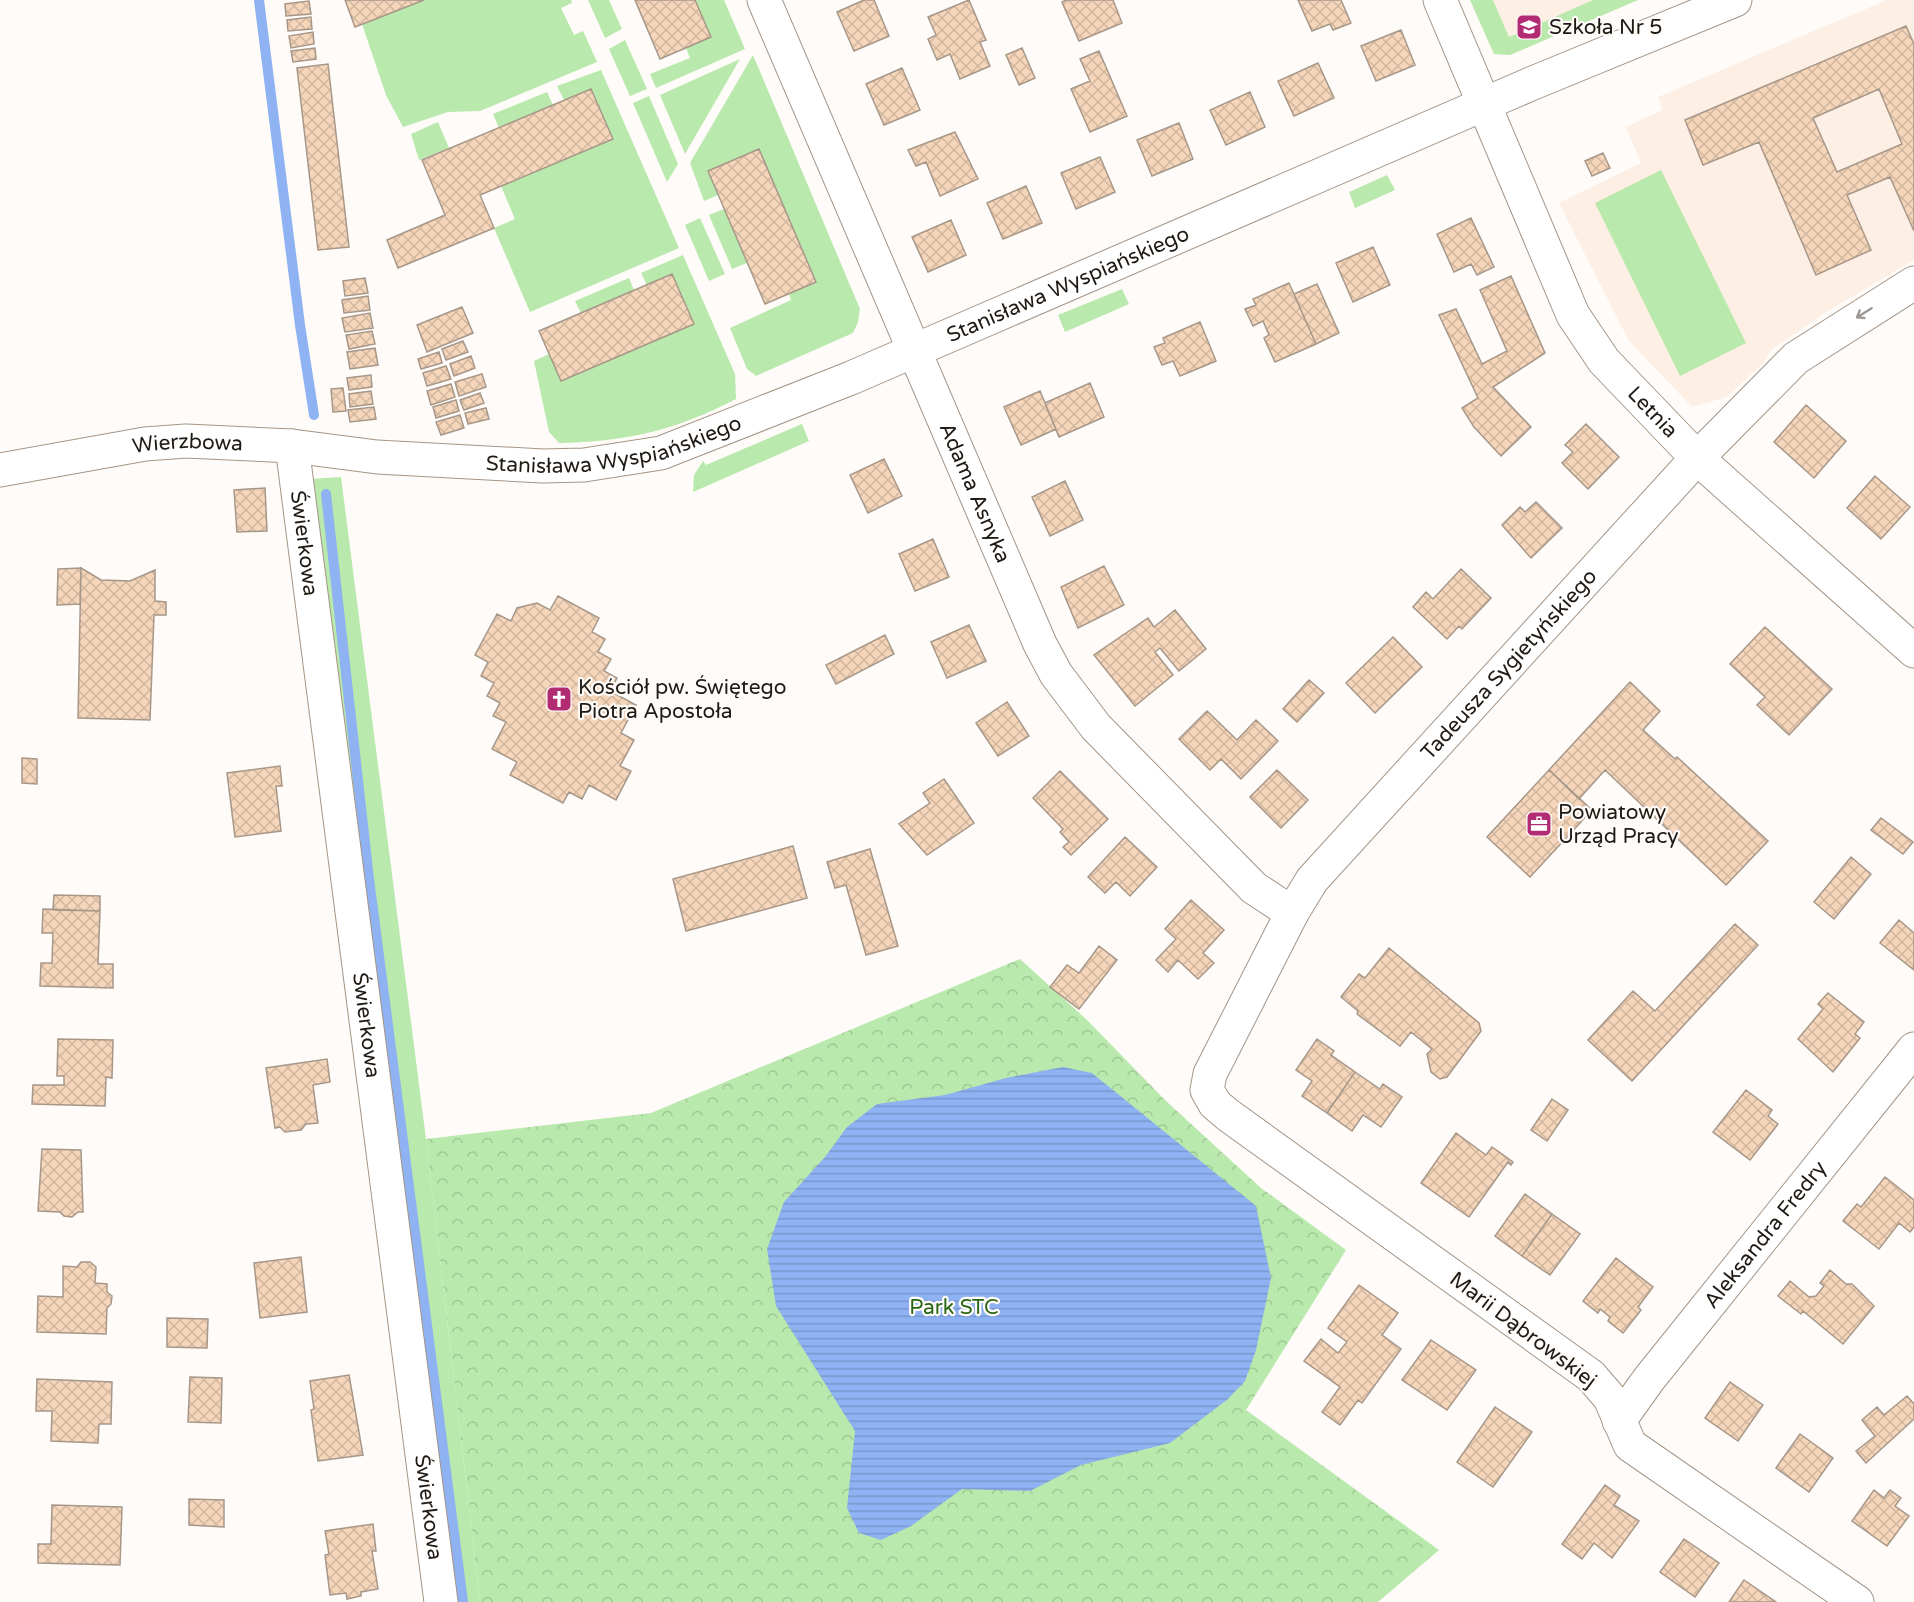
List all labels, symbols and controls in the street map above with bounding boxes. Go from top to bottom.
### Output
school or university icon: Szkoła Nr 5 [1514,12,1544,42]
place label: Szkoła Nr 5 [1549,15,1662,40]
street label: Stanisława Wyspiańskiego [943,221,1193,348]
one-way arrow [1856,307,1873,319]
street label: Letnia [1622,381,1683,443]
street label: Stanisława Wyspiańskiego [485,410,745,479]
street label: Adama Asnyka [934,419,1016,566]
street label: Wierzbowa [130,428,244,459]
street label: Świerkowa [285,489,324,598]
street label: Tadeusza Sygietyńskiego [1416,564,1602,765]
place label: Kościół pw. Świętego Piotra Apostoła [578,675,787,724]
church icon: Kościół pw. Świętego Piotra Apostoła [544,684,574,714]
place label: Powiatowy Urząd Pracy [1558,800,1679,849]
office icon: Powiatowy Urząd Pracy [1524,809,1554,839]
street label: Świerkowa [347,971,386,1080]
street label: Aleksandra Fredry [1698,1156,1832,1313]
street label: Marii Dąbrowskiej [1445,1267,1601,1393]
park label: Park STC [909,1295,999,1320]
street label: Świerkowa [410,1453,448,1562]

